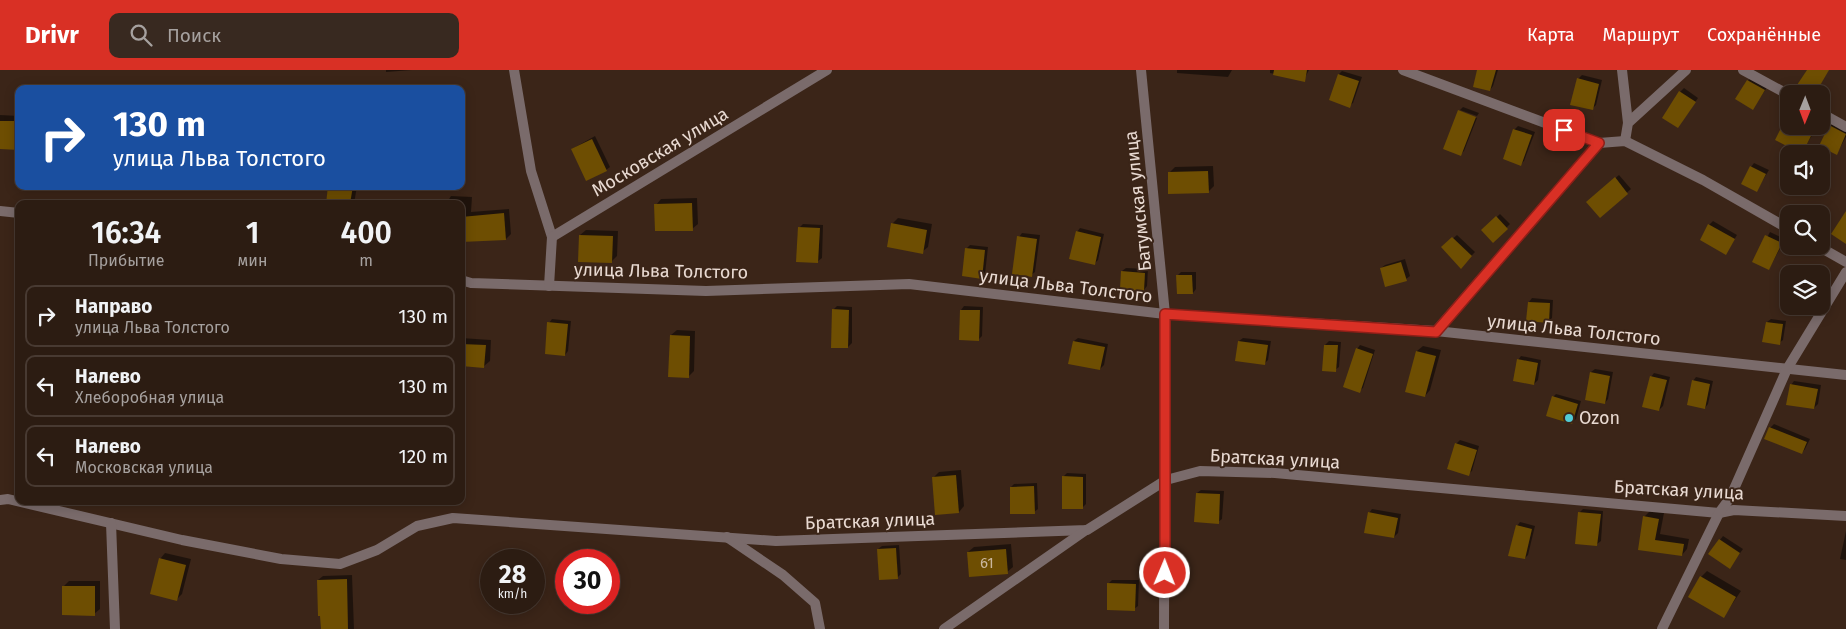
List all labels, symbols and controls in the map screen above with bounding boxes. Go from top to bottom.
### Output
search box [109,13,459,58]
text: Drivr [25,21,79,49]
icon: search [127,21,155,49]
text: Поиск [167,24,221,47]
text: Карта [1527,24,1575,46]
text: Маршрут [1603,24,1679,46]
text: Сохранённые [1707,24,1821,46]
north arrow [1780,85,1830,135]
map controls [1780,85,1830,315]
text: 130 m [113,103,206,145]
street label: Московская улица [588,103,732,201]
icon: right [30,105,95,170]
pin [1543,109,1585,151]
icon: arrive [1550,116,1578,144]
street label: Батумская улица [1120,130,1156,272]
text: улица Льва Толстого [113,145,326,172]
button: sound [1780,145,1830,195]
button: search [1780,205,1830,255]
text: 16:34 [91,215,161,251]
text: 1 [246,215,259,251]
text: 400 [340,215,392,251]
text: Прибытие [88,251,165,270]
text: мин [238,251,267,270]
text: m [359,251,373,270]
street label: улица Льва Толстого [574,258,748,284]
street label: улица Льва Толстого [978,264,1154,308]
button: layers [1780,265,1830,315]
text: Направо [75,295,152,318]
icon: right [32,302,60,330]
text: 130 m [398,305,448,328]
street label: улица Льва Толстого [1486,310,1662,350]
text: улица Льва Толстого [75,318,230,337]
text: Налево [75,365,141,388]
icon: left [32,372,60,400]
text: 130 m [398,375,448,398]
text: Хлеборобная улица [75,388,224,407]
place label: Ozon [1579,407,1620,429]
marker: Ozon [1563,412,1575,424]
text: Налево [75,435,141,458]
icon: left [32,442,60,470]
text: 120 m [398,445,448,468]
street label: Братская улица [1209,445,1341,473]
text: Московская улица [75,458,213,477]
street label: Братская улица [1613,476,1745,504]
street label: Братская улица [804,508,936,534]
position arrow [1138,546,1190,598]
speed limit sign: 30 [555,549,620,614]
house number: 61 [980,554,994,572]
text: 28 [499,560,526,590]
text: km/h [498,587,527,601]

